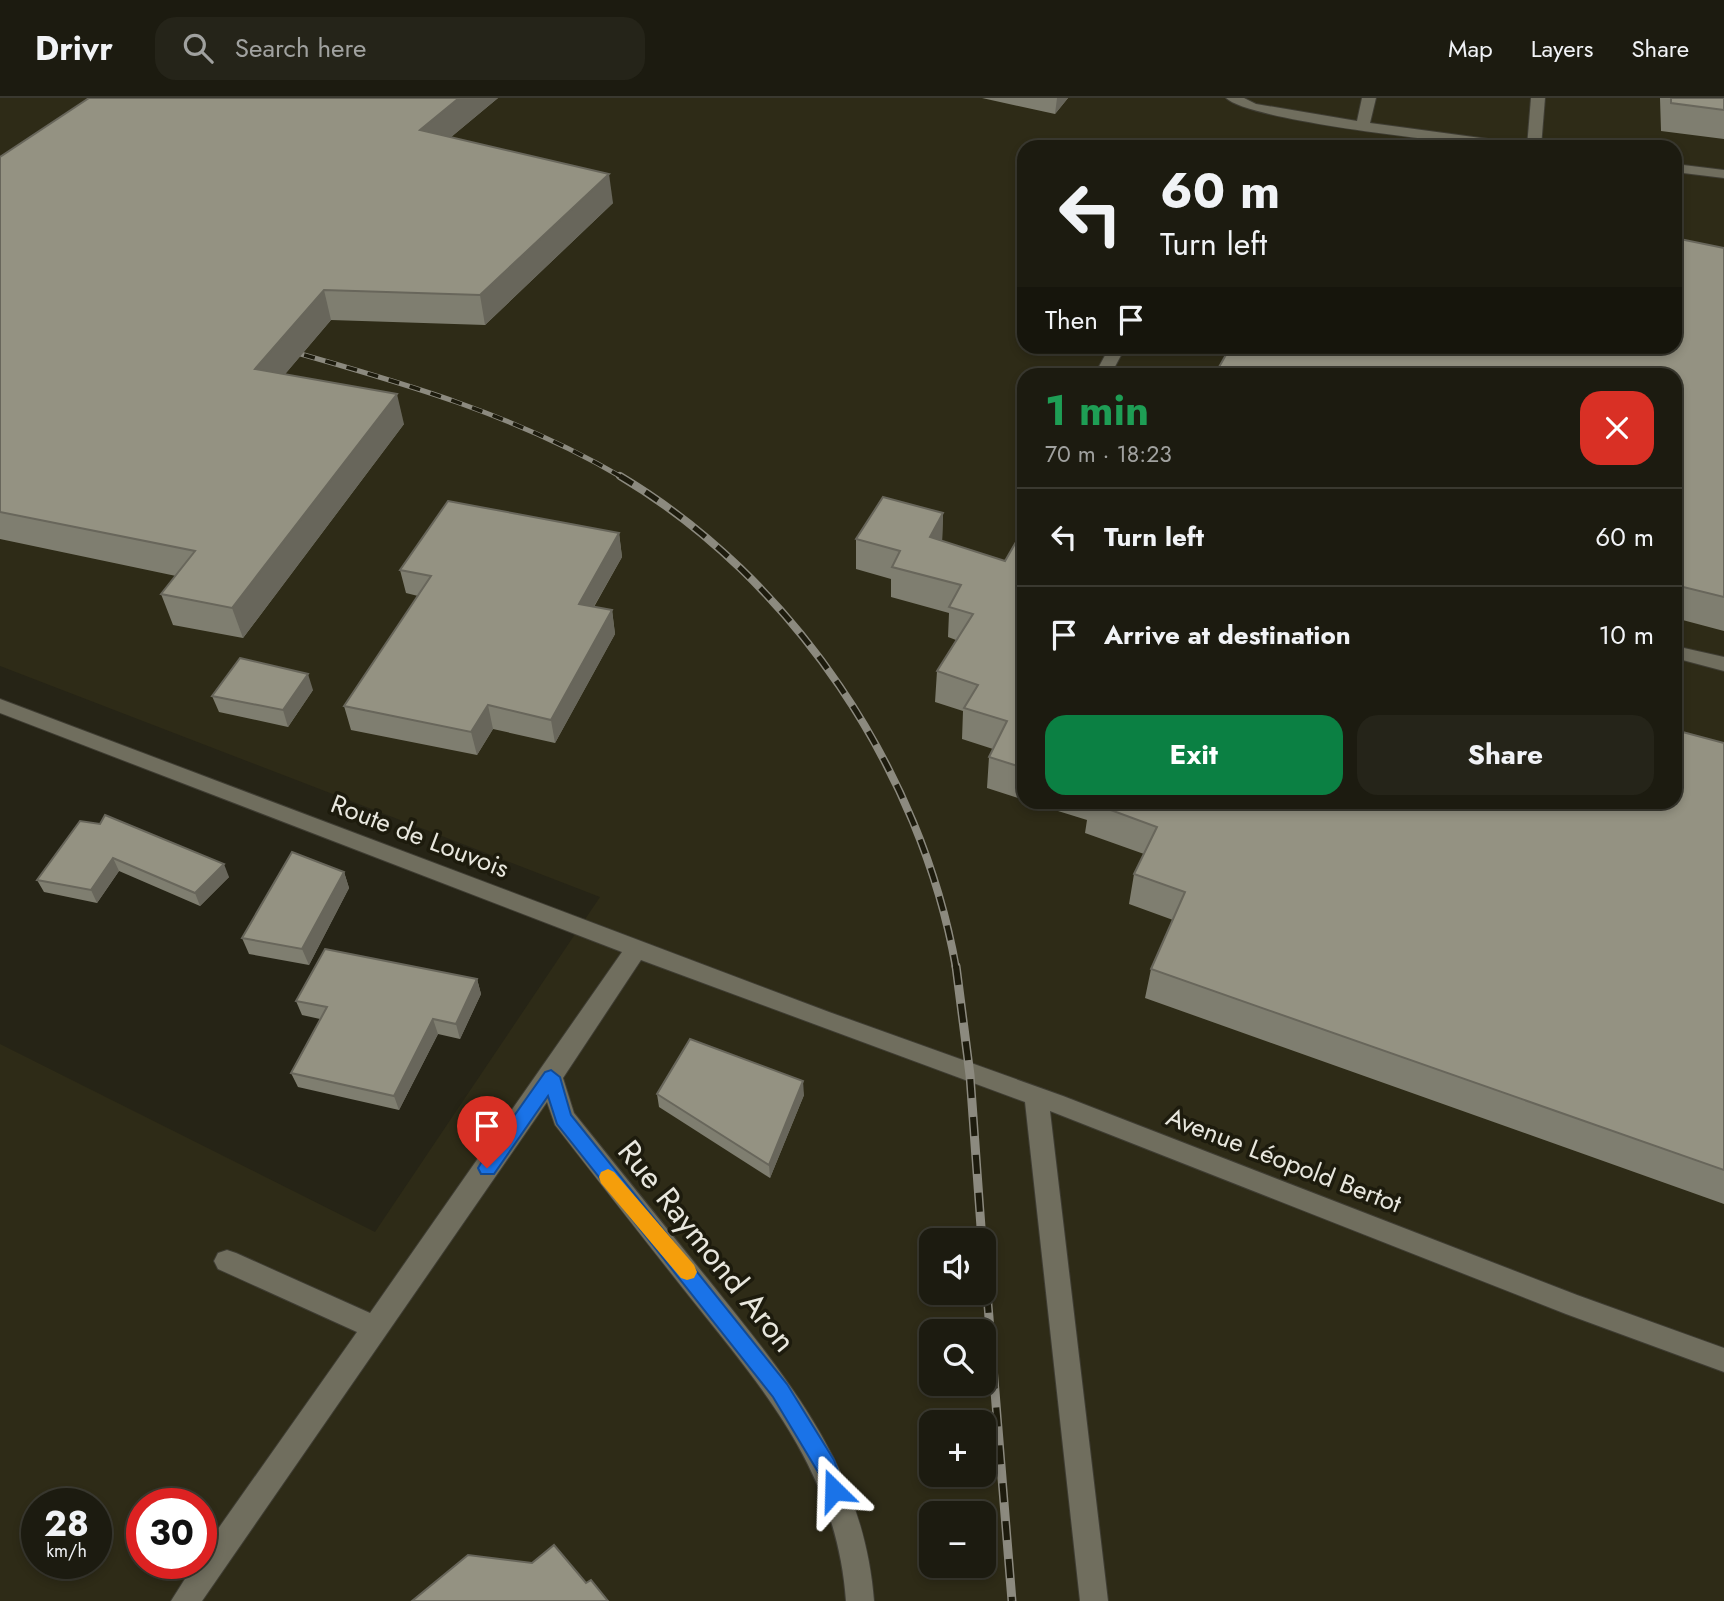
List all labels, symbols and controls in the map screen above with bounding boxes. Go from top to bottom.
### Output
search box [155,17,645,80]
text: Drivr [35,25,113,72]
icon: search [179,29,217,67]
text: Search here [235,29,366,67]
text: Map [1448,31,1493,66]
text: Layers [1531,31,1593,66]
text: Share [1631,31,1689,66]
text: 60 m [1160,156,1280,226]
icon: left [1045,168,1136,259]
text: Turn left [1160,221,1267,267]
text: Then [1045,301,1098,339]
icon: arrive [1112,301,1150,339]
text: 1 min [1045,380,1149,441]
button: close [1580,391,1654,465]
text: 70 m · 18:23 [1045,437,1172,471]
icon: left [1045,518,1083,556]
text: Turn left [1104,518,1204,556]
text: 60 m [1595,518,1654,556]
icon: arrive [1045,616,1083,654]
text: Arrive at destination [1104,616,1351,654]
text: 10 m [1599,616,1654,654]
button: Exit [1045,715,1343,795]
button: Share [1357,715,1654,795]
street label: Route de Louvois [325,785,515,887]
pin [457,1096,517,1168]
street label: Avenue Léopold Bertot [1161,1098,1408,1223]
icon: arrive [468,1107,506,1145]
street label: Rue Raymond Aron [607,1130,807,1362]
map controls [919,1228,996,1578]
button: sound [919,1228,996,1305]
button: search [919,1319,996,1396]
button: + [919,1410,996,1487]
position arrow [797,1453,871,1527]
speed limit sign: 30 [126,1488,217,1579]
text: 28 [44,1499,89,1549]
button: − [919,1501,996,1578]
text: km/h [46,1538,87,1564]

